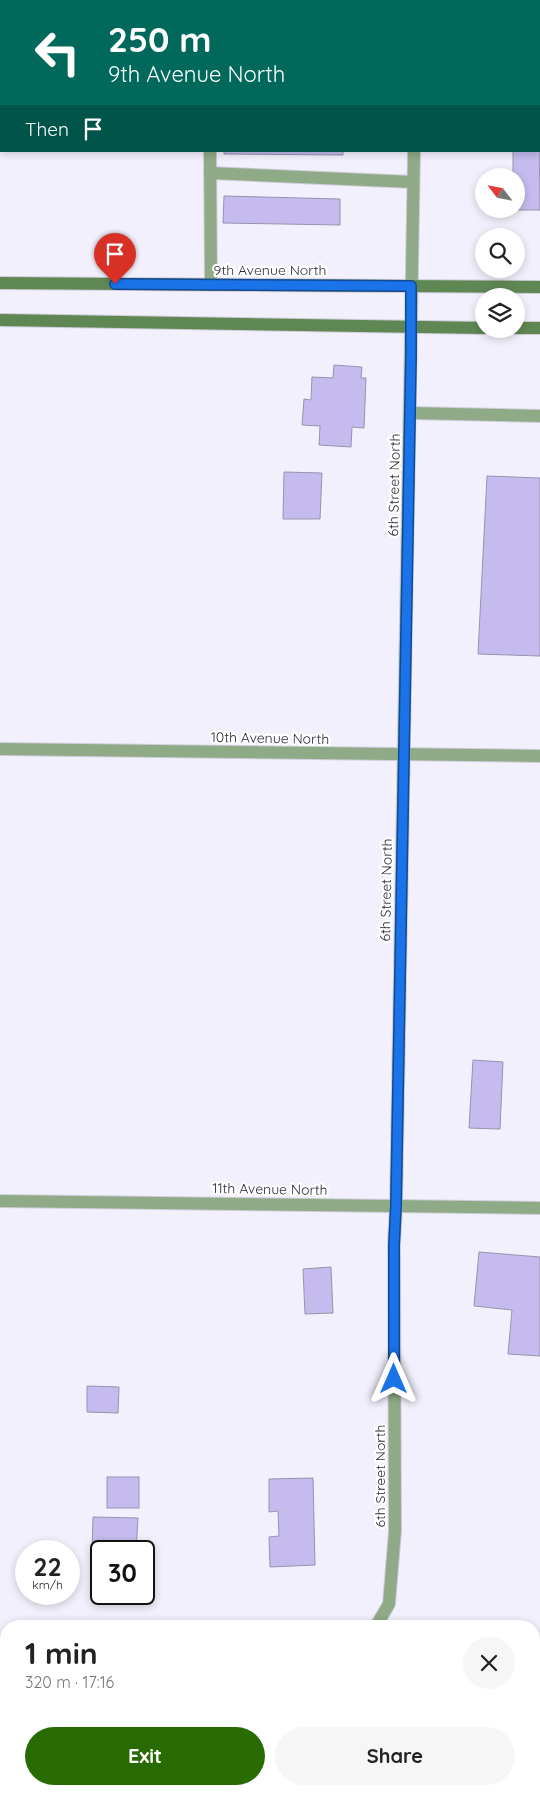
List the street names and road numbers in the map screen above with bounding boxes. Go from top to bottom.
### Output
street label: 9th Avenue North [214,261,326,279]
street label: 6th Street North [384,433,404,537]
street label: 10th Avenue North [211,728,329,748]
street label: 6th Street North [376,838,396,942]
street label: 11th Avenue North [212,1179,328,1199]
street label: 6th Street North [371,1425,389,1527]

